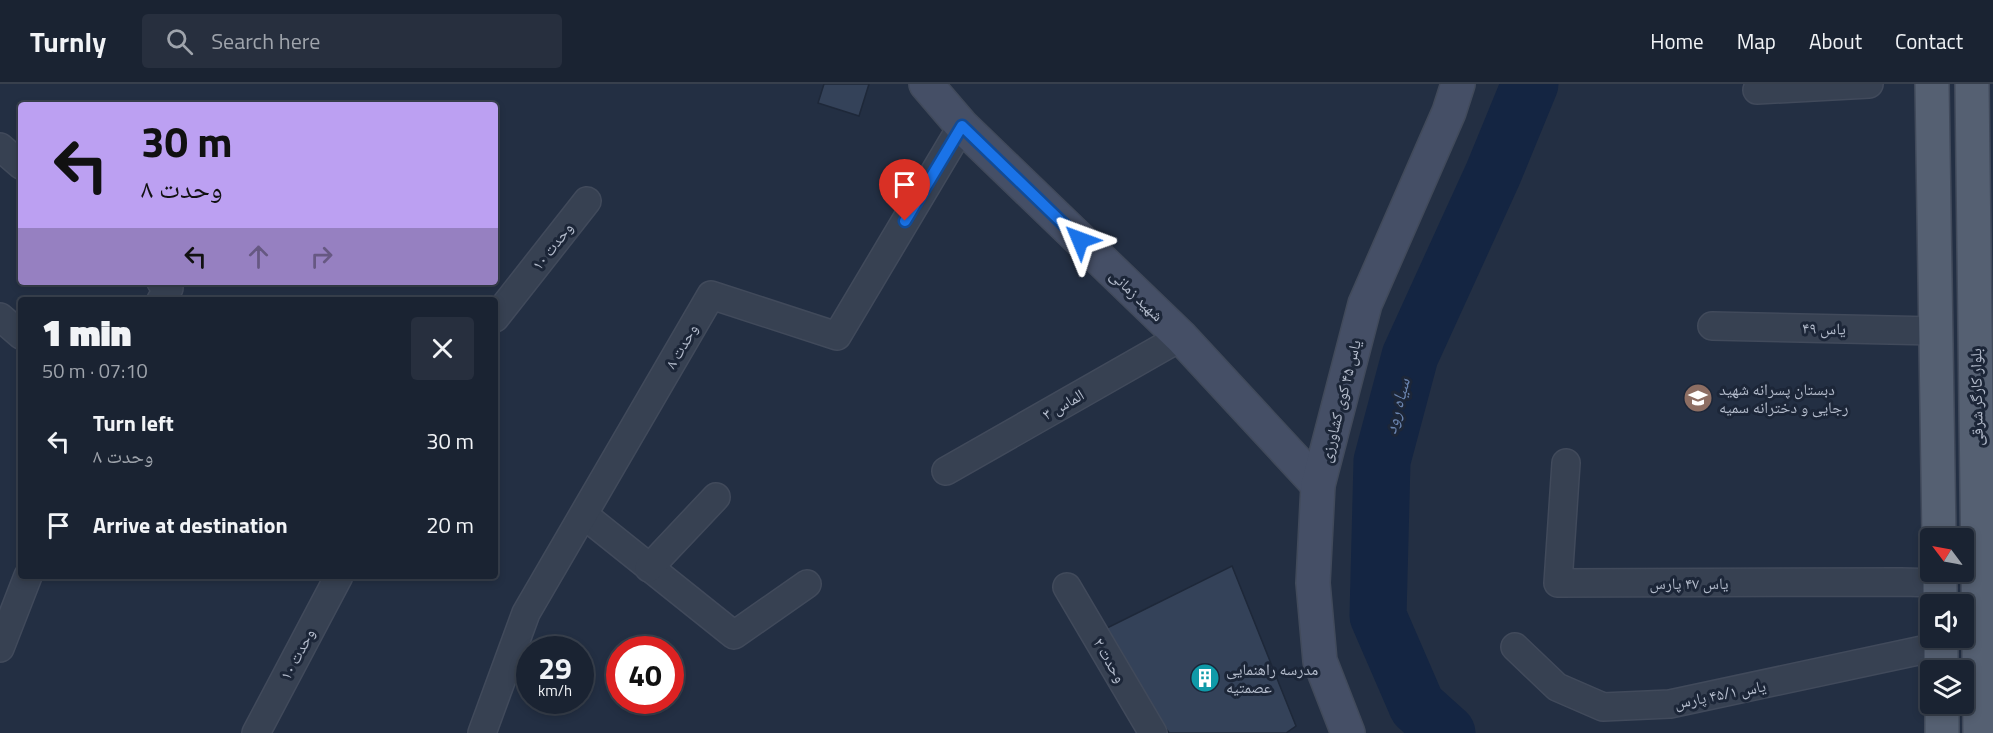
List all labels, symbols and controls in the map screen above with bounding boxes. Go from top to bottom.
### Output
search box [142,14,562,68]
text: Turnly [30,20,106,63]
text: Search here [211,24,320,58]
icon: search [163,25,196,58]
text: Home [1650,25,1704,57]
text: Map [1737,25,1776,57]
text: About [1809,25,1862,57]
text: Contact [1895,25,1963,57]
text: 30 m [141,109,233,173]
icon: left [42,126,120,204]
pin [879,159,930,221]
text: وحدت ۸ [141,167,223,208]
icon: arrive [888,168,921,201]
position arrow [1048,208,1112,272]
street label: وحدت ۱۰ [525,217,579,275]
icon: left [179,240,212,273]
icon: ahead [242,240,275,273]
icon: right [305,240,338,273]
street label: شهید زمانی [1105,263,1169,327]
text: 1 min [42,305,131,360]
street label: یاس ۴۹ [1802,316,1846,340]
button: close [411,317,474,380]
street label: وحدت ۸ [659,319,703,373]
street label: یاس ۴۵ کوی کشاورزی [1313,337,1367,465]
street label: بلوار کارگر شرقی [1963,348,1989,446]
text: 50 m · 07:10 [42,355,148,386]
water label: سیاه رود [1376,375,1417,437]
place label: دبستان پسرانه شهید رجایی و دخترانه سمیه [1719,377,1849,419]
street label: الماس ۳ [1038,382,1088,426]
school or university icon: دبستان پسرانه شهید رجایی و دخترانه سمیه [1682,382,1714,414]
text: Turn left [93,406,174,440]
text: 30 m [426,424,474,458]
icon: left [42,425,75,458]
text: وحدت ۸ [93,440,153,471]
text: Arrive at destination [93,508,288,542]
text: 20 m [426,508,474,542]
icon: arrive [42,509,75,542]
north arrow [1920,528,1974,582]
map controls [1920,528,1974,714]
street label: یاس ۴۷ پارس [1649,571,1729,595]
button: sound [1920,594,1974,648]
street label: وحدت ۱۰ [273,624,321,684]
street label: وحدت ۲ [1088,633,1132,687]
speed limit sign: 40 [606,636,684,714]
text: 29 [538,645,572,691]
place label: مدرسه راهنمایی عصمتیه [1226,657,1318,699]
button: layers [1920,660,1974,714]
building icon: مدرسه راهنمایی عصمتیه [1189,662,1221,694]
street label: یاس ۴۵/۱ پارس [1672,673,1768,715]
text: km/h [538,679,572,702]

